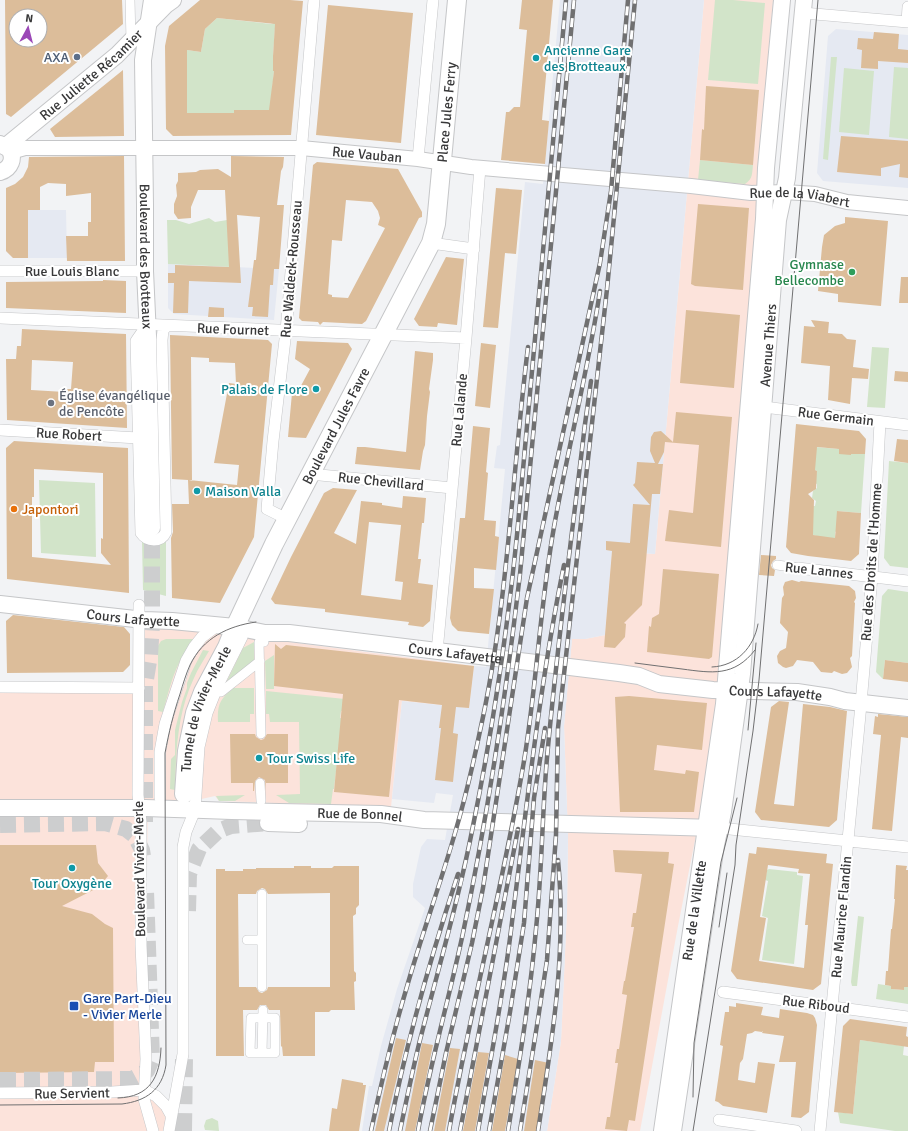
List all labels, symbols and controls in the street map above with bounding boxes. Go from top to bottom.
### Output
north arrow [8,8,48,48]
text: N [25,12,34,25]
street label: Rue Juliette Récamier [36,25,147,124]
place label: Ancienne Gare des Brotteaux [544,42,631,75]
place label: AXA [44,49,69,66]
marker: AXA [72,52,82,62]
marker: Ancienne Gare des Brotteaux [531,53,541,63]
street label: Place Jules Ferry [434,61,460,163]
street label: Rue Vauban [331,143,403,166]
street label: Boulevard des Brotteaux [136,184,156,330]
street label: Rue de la Viabert [749,184,851,211]
street label: Rue Waldeck-Rousseau [277,200,306,339]
place label: Gymnase Bellecombe [774,256,844,289]
street label: Rue Louis Blanc [25,263,120,280]
marker: Gymnase Bellecombe [847,267,857,277]
street label: Avenue Thiers [757,303,780,388]
street label: Rue Fournet [197,320,270,339]
street label: Boulevard Jules Favre [299,365,374,487]
street label: Rue Lalande [448,373,471,447]
place label: Palais de Flore [221,381,308,398]
marker: Palais de Flore [311,384,321,394]
place label: Église évangélique de Pencôte [59,387,170,420]
marker: Église évangélique de Pencôte [46,398,56,408]
street label: Rue Germain [797,403,875,430]
street label: Rue Robert [36,424,102,445]
street label: Rue Chevillard [337,469,425,494]
street label: Rue des Droits de l'Homme [857,482,886,642]
place label: Maison Valla [205,483,281,500]
marker: Maison Valla [192,486,202,496]
place label: Japontori [22,501,79,518]
marker: Japontori [9,504,19,514]
street label: Rue Lannes [784,558,854,583]
street label: Cours Lafayette [86,606,181,631]
street label: Cours Lafayette [407,640,502,668]
street label: Tunnel de Vivier-Merle [178,643,235,773]
street label: Cours Lafayette [729,682,823,705]
place label: Tour Swiss Life [267,750,355,767]
marker: Tour Swiss Life [254,753,264,763]
street label: Boulevard Vivier-Merle [130,801,149,937]
street label: Rue de Bonnel [317,805,404,826]
street label: Rue Maurice Flandin [828,855,855,979]
street label: Rue de la Villette [679,859,710,962]
marker: Tour Oxygène [67,863,77,873]
place label: Tour Oxygène [32,875,112,892]
place label: Gare Part-Dieu - Vivier Merle [83,990,172,1023]
street label: Rue Riboud [781,992,851,1017]
marker: Gare Part-Dieu - Vivier Merle [68,1000,80,1012]
street label: Rue Servient [34,1084,110,1103]

